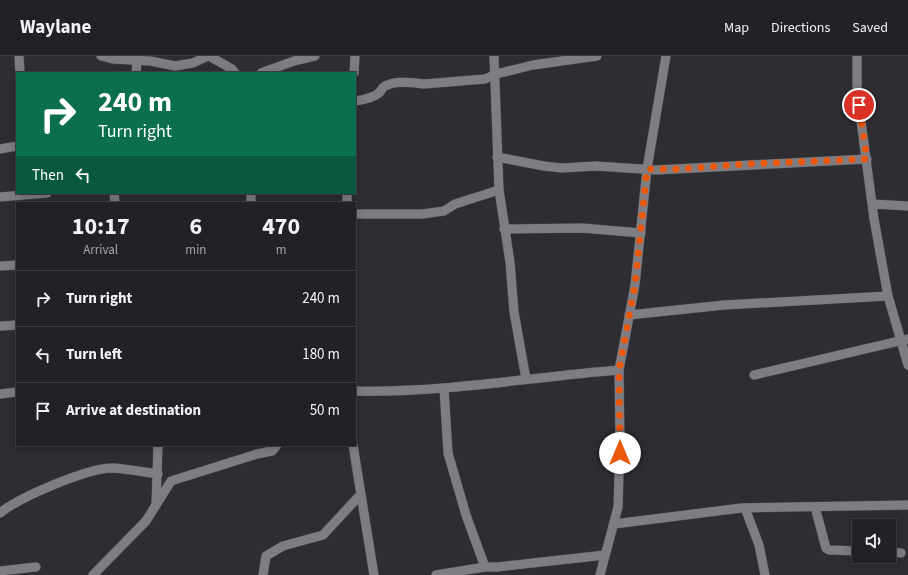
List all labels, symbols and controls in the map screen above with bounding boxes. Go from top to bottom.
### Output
text: Waylane [20,14,91,41]
text: Map [724,18,749,38]
text: Directions [771,18,830,38]
text: Saved [852,18,888,38]
text: 240 m [98,82,172,122]
icon: right [32,88,84,140]
pin [842,88,876,122]
icon: arrive [848,94,870,116]
text: Turn right [98,119,172,144]
icon: left [72,164,94,186]
text: Then [32,165,64,186]
text: 10:17 [72,209,130,244]
text: 6 [190,209,202,244]
text: 470 [262,209,300,244]
text: Arrival [83,241,118,259]
text: min [185,241,206,259]
text: m [276,241,287,259]
icon: right [32,288,54,310]
text: Turn right [66,288,132,309]
text: 240 m [302,288,340,309]
icon: left [32,344,54,366]
text: Turn left [66,344,122,365]
text: 180 m [302,344,340,365]
icon: arrive [32,400,54,422]
text: Arrive at destination [66,400,201,421]
text: 50 m [310,400,340,421]
position arrow [599,432,641,474]
map controls [852,519,896,563]
button: sound [852,519,896,563]

